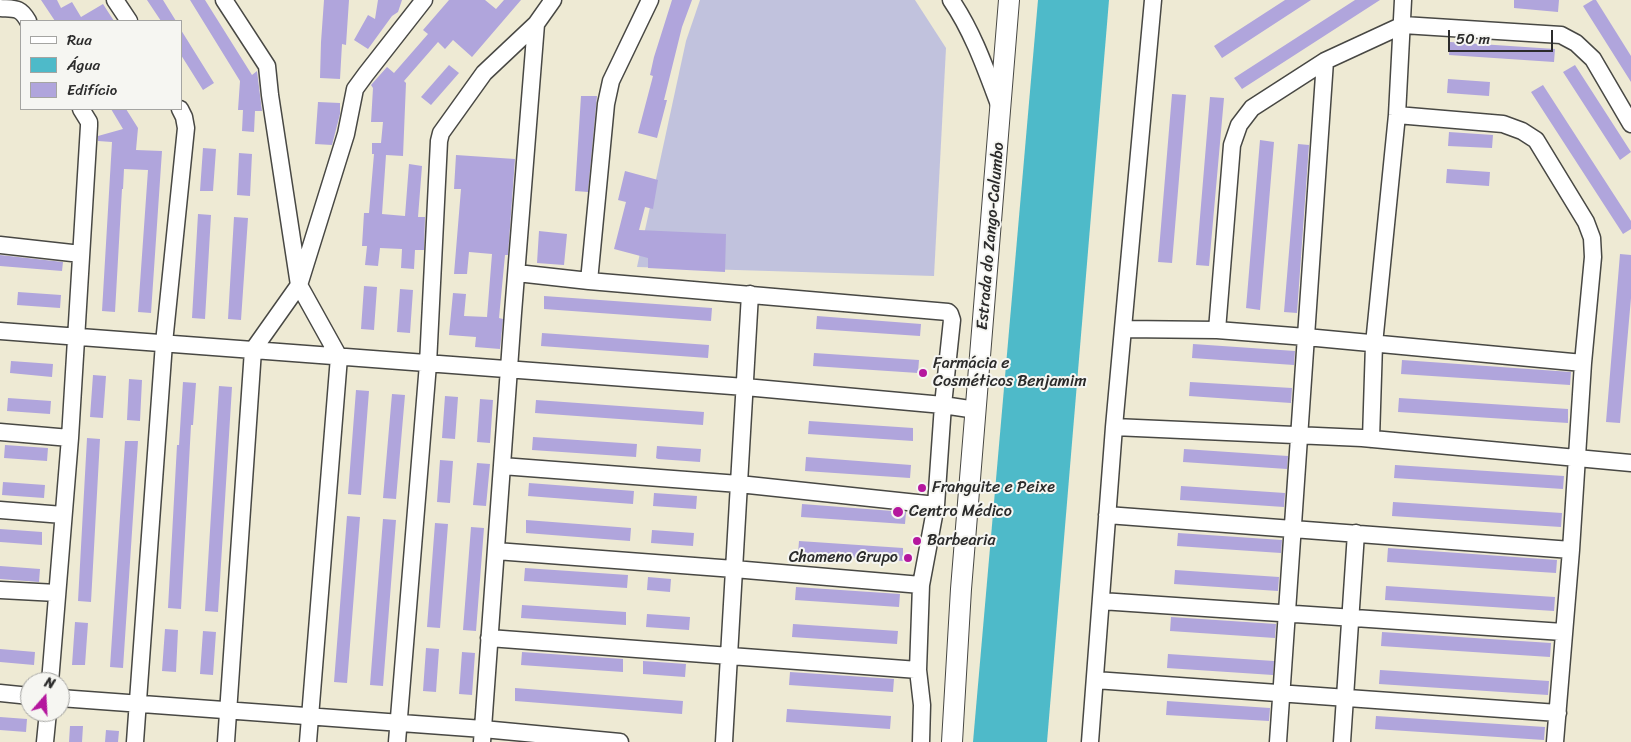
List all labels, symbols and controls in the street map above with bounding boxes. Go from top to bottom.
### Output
legend [20,20,182,110]
scale bar [1451,20,1556,52]
text: 50 m [1456,26,1490,52]
text: Rua [67,27,92,53]
text: Água [67,52,100,78]
text: Edifício [67,77,117,103]
street label: Estrada do Zango-Calumbo [973,141,1009,331]
place label: Farmácia e Cosméticos Benjamim [933,354,1086,392]
marker: Farmácia e Cosméticos Benjamim [917,367,929,379]
place label: Franguite e Peixe [932,478,1055,498]
marker: Franguite e Peixe [916,482,928,494]
place label: Centro Médico [909,502,1012,522]
marker: Centro Médico [891,505,905,519]
place label: Barbearia [927,531,995,551]
marker: Barbearia [911,535,923,547]
place label: Chameno Grupo [789,548,898,568]
marker: Chameno Grupo [902,552,914,564]
text: N [41,670,58,697]
north arrow [20,672,70,722]

